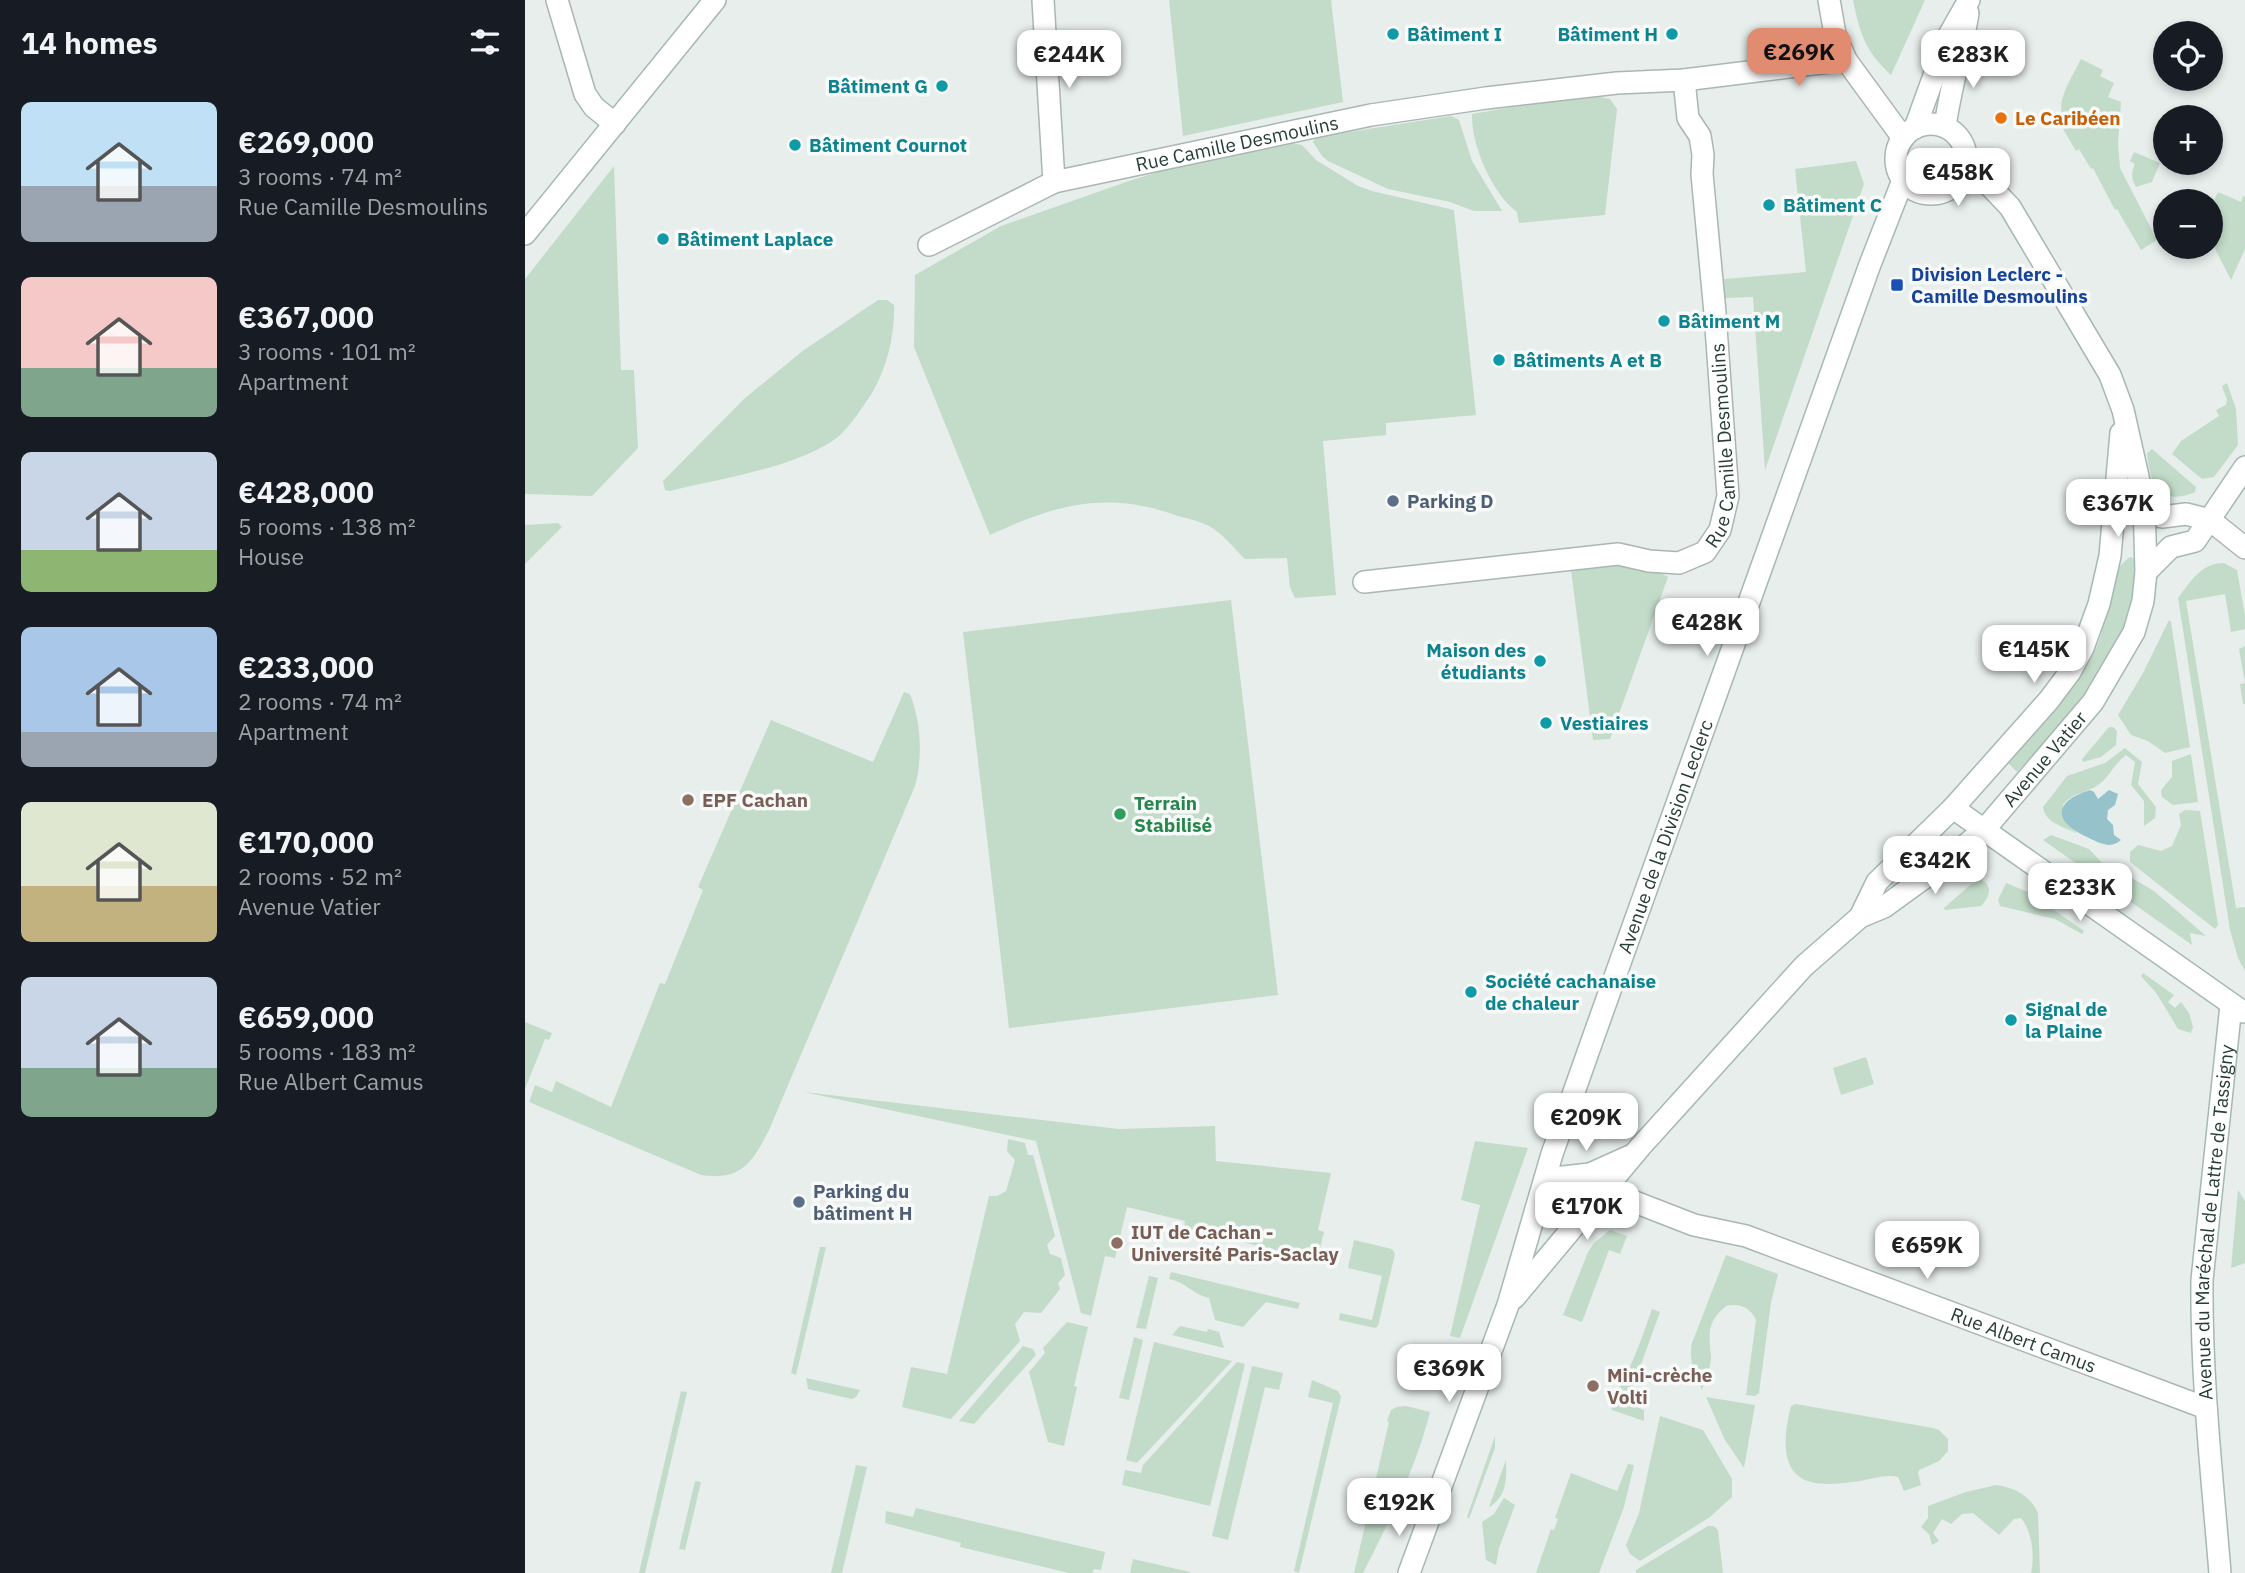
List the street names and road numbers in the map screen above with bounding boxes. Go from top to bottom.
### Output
street label: Rue Camille Desmoulins [1133,110,1341,176]
street label: Rue Camille Desmoulins [1700,342,1740,552]
street label: Avenue Vatier [1997,706,2092,812]
street label: Avenue de la Division Leclerc [1612,716,1718,957]
street label: Avenue du Maréchal de Lattre de Tassigny [2190,1043,2239,1401]
street label: Rue Albert Camus [1947,1302,2100,1378]

